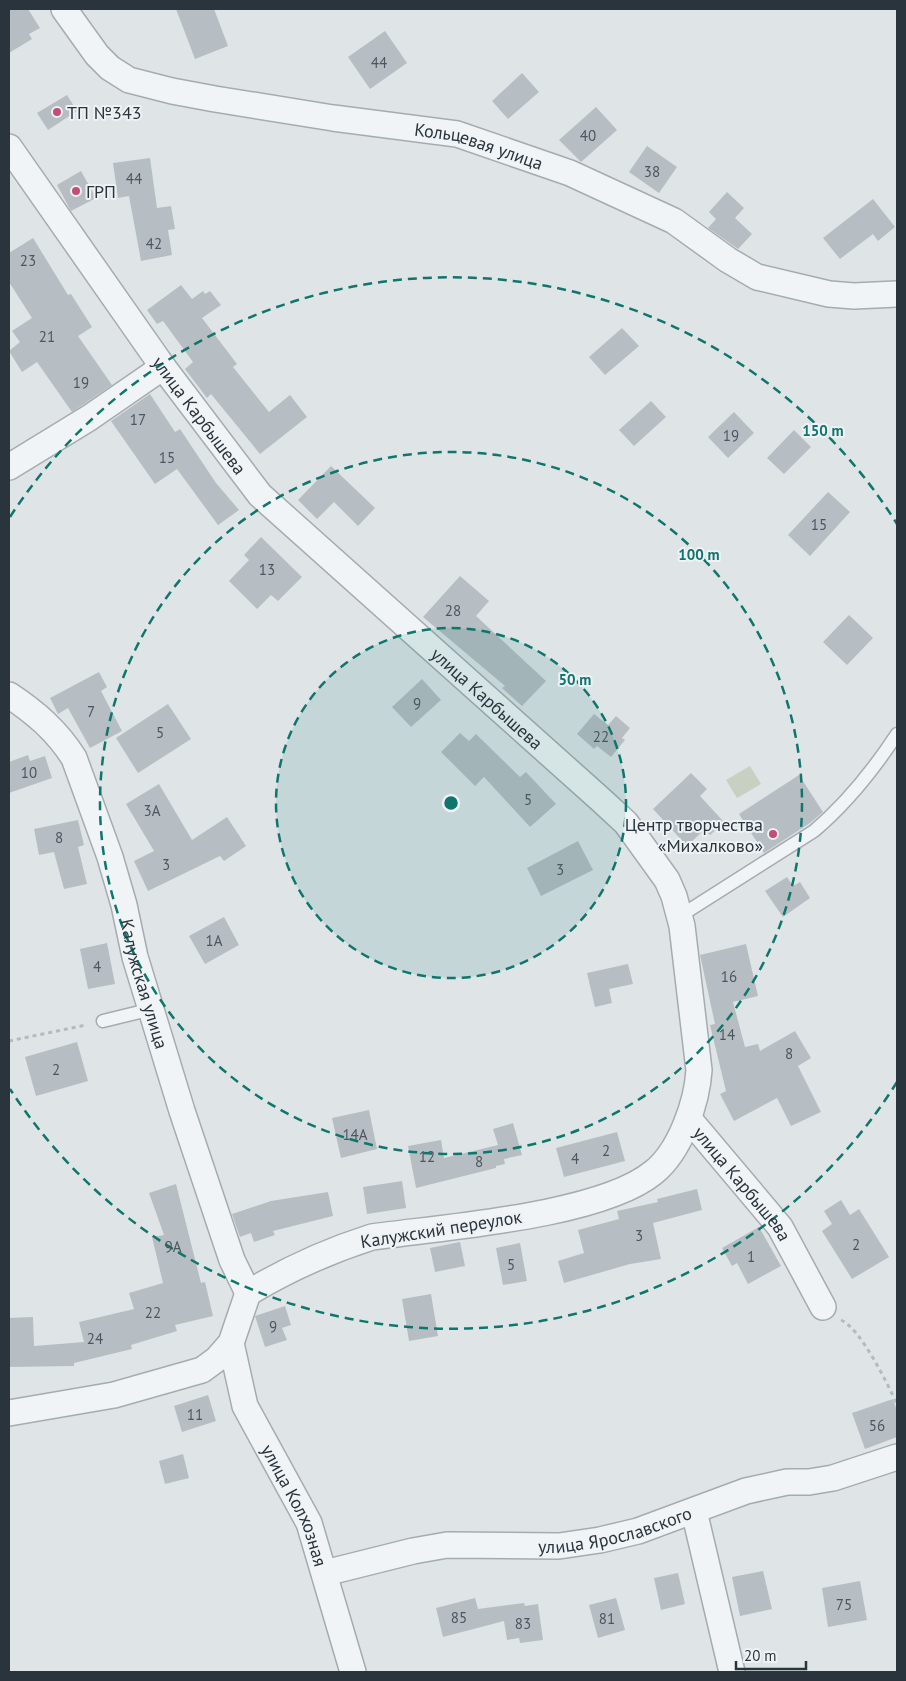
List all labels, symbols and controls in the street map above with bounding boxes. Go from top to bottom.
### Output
house number: 44 [371,53,387,72]
place label: ТП №343 [67,101,142,124]
marker: ТП №343 [51,106,63,118]
street label: Кольцевая улица [413,117,546,174]
house number: 40 [580,126,596,145]
house number: 38 [644,162,660,181]
house number: 44 [126,169,142,188]
place label: ГРП [86,180,116,203]
marker: ГРП [70,185,82,197]
house number: 42 [146,234,162,253]
house number: 23 [20,251,36,270]
house number: 21 [39,327,55,346]
street label: улица Карбышева [147,352,252,479]
house number: 19 [73,373,89,392]
house number: 17 [130,410,146,429]
text: 150 m [802,421,844,440]
house number: 19 [723,426,739,445]
house number: 15 [159,448,175,467]
house number: 15 [811,515,827,534]
text: 100 m [678,545,720,564]
house number: 13 [259,560,275,579]
house number: 28 [445,601,461,620]
street label: улица Карбышева [427,642,548,754]
text: 50 m [559,670,591,689]
house number: 9 [413,694,421,713]
house number: 7 [87,702,95,721]
house number: 5 [156,723,164,742]
house number: 22 [593,727,609,746]
house number: 10 [21,763,37,782]
house number: 5 [524,790,532,809]
centre of rings [442,794,460,812]
house number: 3А [144,801,161,820]
place label: Центр творчества «Михалково» [625,813,763,857]
house number: 8 [55,828,63,847]
marker: Центр творчества «Михалково» [767,828,779,840]
house number: 3 [162,855,170,874]
house number: 3 [556,860,564,879]
street label: Калужская улица [116,917,174,1051]
house number: 1А [206,931,223,950]
house number: 4 [93,957,101,976]
house number: 16 [721,967,737,986]
house number: 14 [719,1025,735,1044]
house number: 8 [785,1044,793,1063]
house number: 2 [52,1060,60,1079]
street label: улица Карбышева [689,1121,797,1245]
house number: 14А [342,1125,368,1144]
house number: 2 [602,1141,610,1160]
house number: 12 [419,1147,435,1166]
house number: 4 [571,1149,579,1168]
house number: 8 [475,1152,483,1171]
street label: Калужский переулок [359,1205,524,1253]
house number: 3 [635,1226,643,1245]
house number: 2 [852,1235,860,1254]
house number: 9А [165,1237,182,1256]
house number: 1 [747,1247,755,1266]
house number: 5 [507,1255,515,1274]
house number: 22 [145,1303,161,1322]
house number: 9 [269,1317,277,1336]
house number: 24 [87,1329,103,1348]
house number: 11 [187,1405,203,1424]
house number: 56 [869,1416,885,1435]
street label: улица Колхозная [257,1440,333,1569]
street label: улица Ярославского [538,1501,695,1558]
house number: 75 [836,1595,852,1614]
house number: 85 [451,1608,467,1627]
house number: 81 [599,1609,615,1628]
house number: 83 [515,1614,531,1633]
scale bar [736,1638,806,1670]
text: 20 m [744,1646,777,1665]

